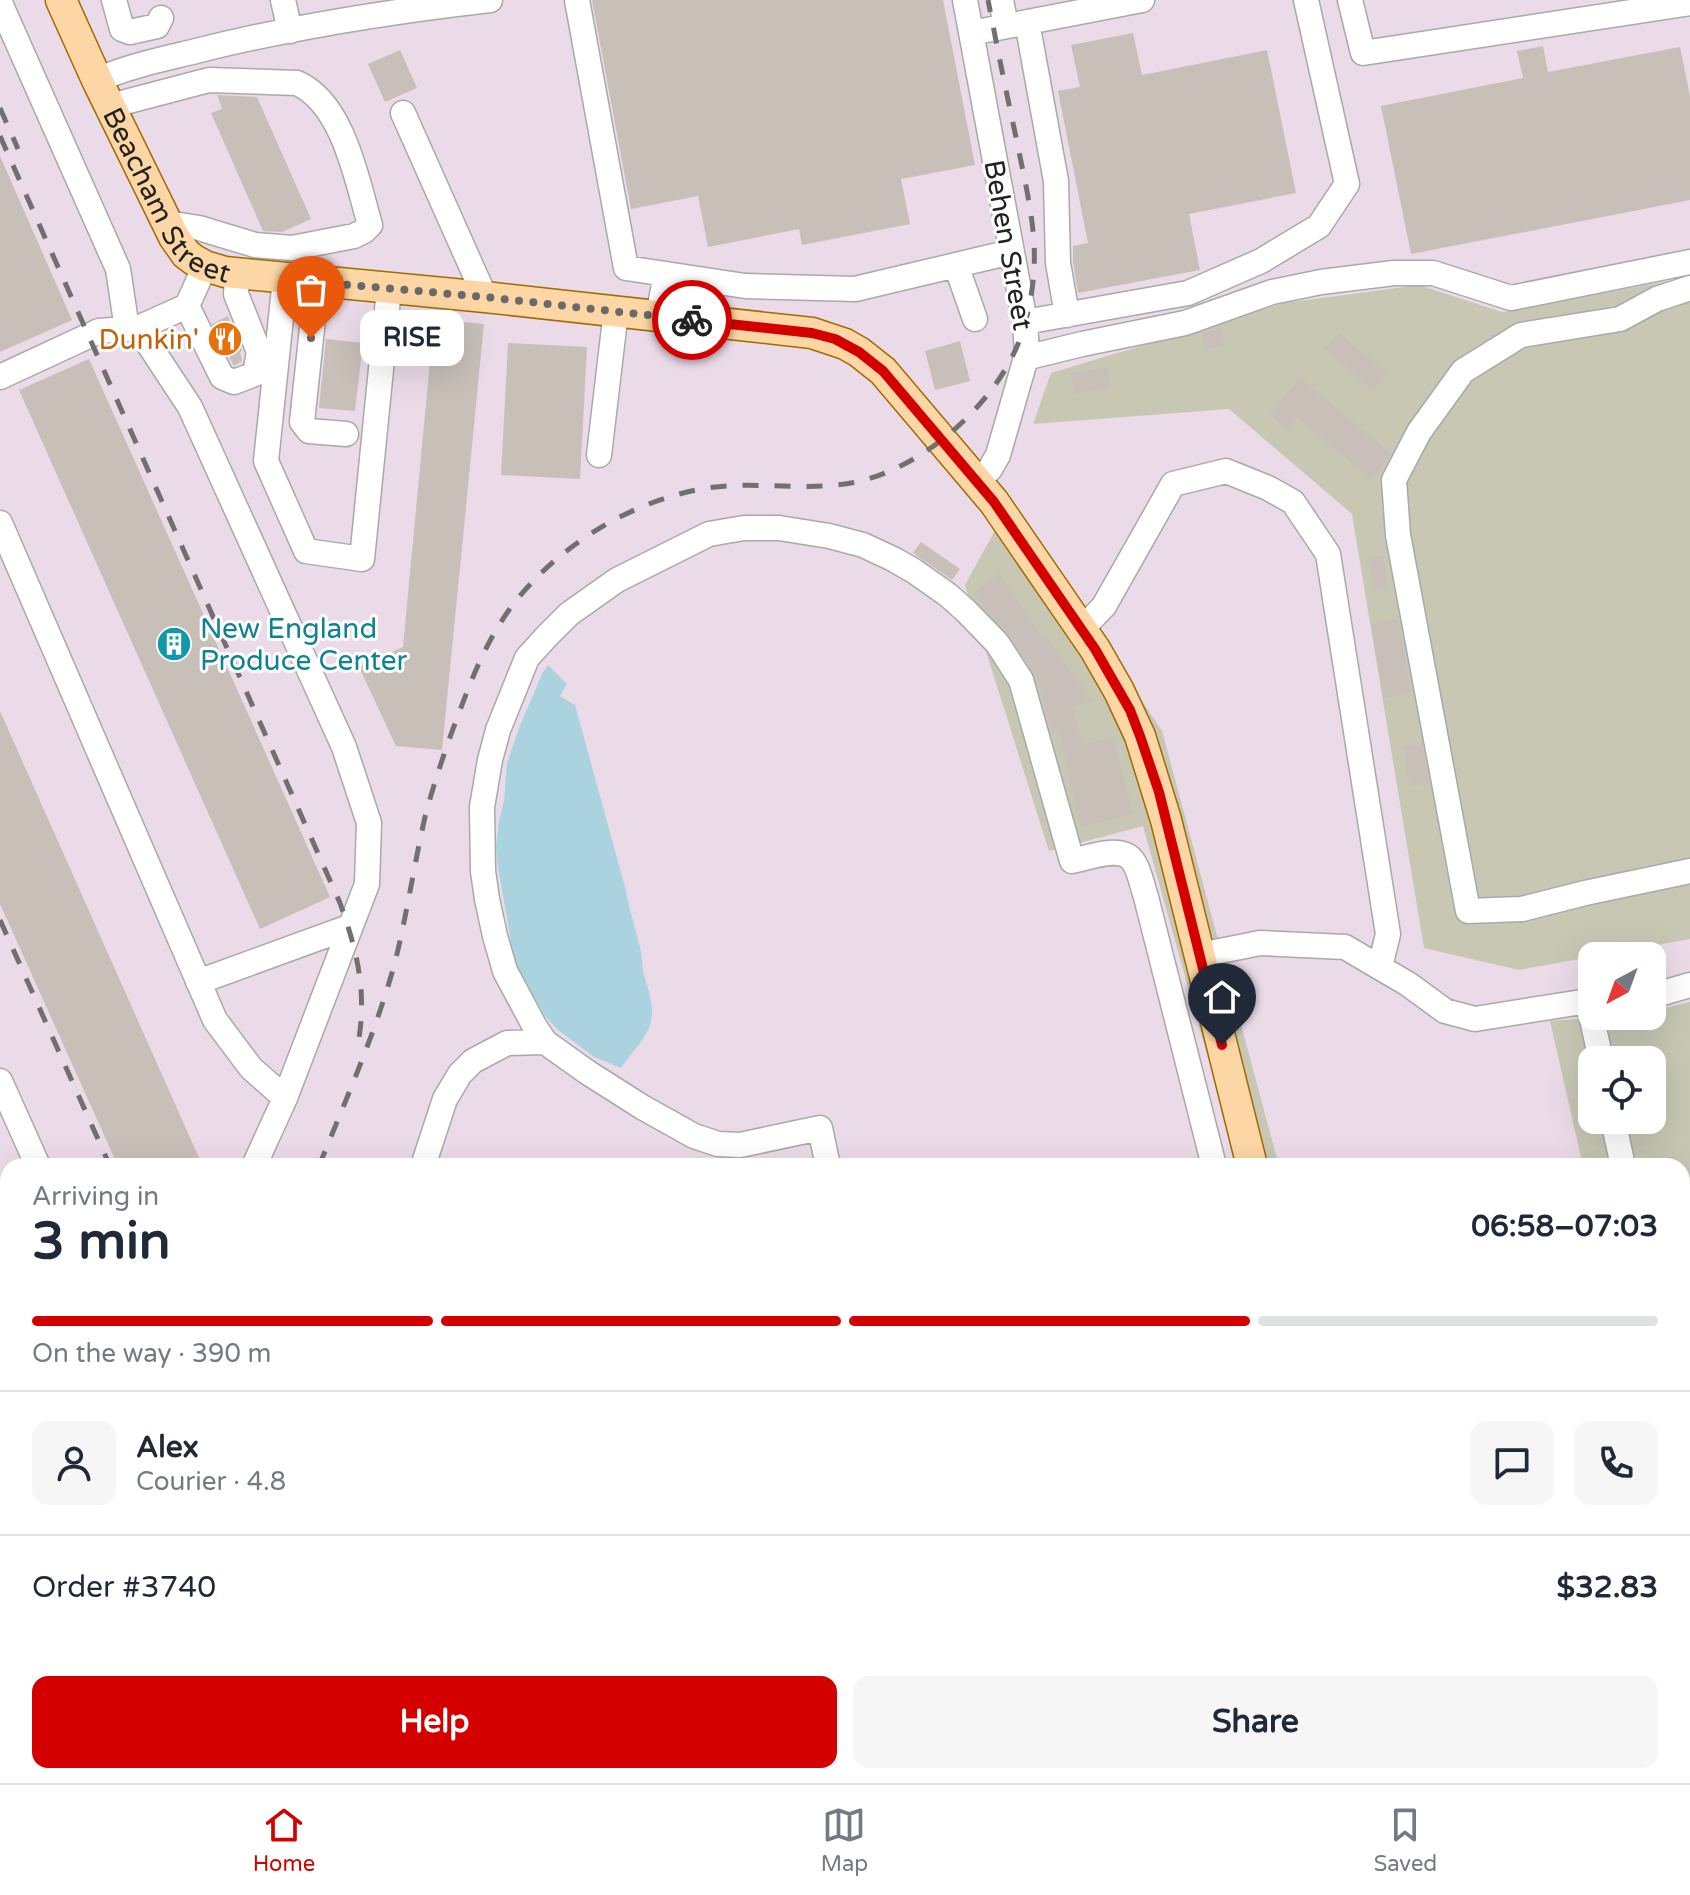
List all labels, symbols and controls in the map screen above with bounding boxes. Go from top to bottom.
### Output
street label: Beacham Street [95,102,235,291]
street label: Behen Street [976,157,1040,333]
pin [277,256,345,338]
icon: bag [289,268,333,312]
courier [652,280,732,360]
icon: bike [670,298,714,342]
callout: RISE [359,310,463,366]
restaurant icon: Dunkin' [206,320,244,358]
text: RISE [383,322,441,353]
place label: Dunkin' [99,323,199,357]
place label: New England Produce Center [200,612,408,678]
building icon: New England Produce Center [155,625,193,663]
north arrow [1578,942,1666,1030]
map controls [1578,942,1666,1134]
pin [1188,963,1256,1045]
icon: home [1200,975,1244,1019]
button: locate [1578,1046,1666,1134]
text: Arriving in [32,1181,159,1212]
text: 06:58–07:03 [1471,1208,1658,1245]
text: 3 min [32,1210,171,1273]
text: On the way · 390 m [32,1338,271,1369]
button: person [32,1421,116,1505]
button: chat [1470,1421,1554,1505]
button: phone [1574,1421,1658,1505]
text: Alex [136,1429,199,1466]
text: Courier · 4.8 [136,1466,286,1497]
text: Order #3740 [32,1569,216,1606]
text: $32.83 [1557,1569,1658,1606]
button: Help [32,1676,837,1768]
button: Share [853,1676,1658,1768]
tab: Home [253,1803,315,1877]
tab: Map [821,1803,868,1877]
tab: Saved [1374,1803,1437,1877]

